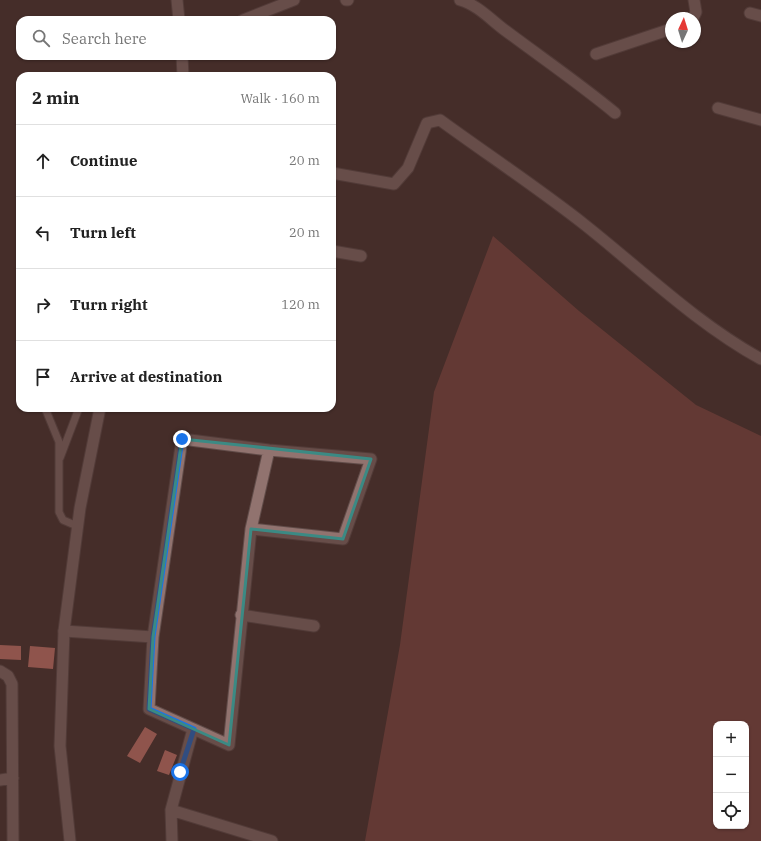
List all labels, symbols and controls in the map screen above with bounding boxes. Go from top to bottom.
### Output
north arrow [665,12,701,48]
search box [16,16,336,60]
icon: search [30,27,52,49]
text: Search here [62,29,147,48]
text: 2 min [32,87,80,109]
text: Walk · 160 m [241,90,320,107]
icon: ahead [32,150,54,172]
text: Continue [70,151,137,170]
text: 20 m [289,152,320,169]
icon: left [32,222,54,244]
text: Turn left [70,223,136,242]
text: 20 m [289,224,320,241]
icon: right [32,294,54,316]
text: Turn right [70,295,148,314]
text: 120 m [281,296,320,313]
icon: arrive [32,366,54,388]
text: Arrive at destination [70,367,222,386]
route end [173,430,191,448]
map controls [713,721,749,829]
button: + [713,721,749,757]
button: − [713,757,749,793]
route start [171,763,189,781]
button: locate [713,793,749,829]

